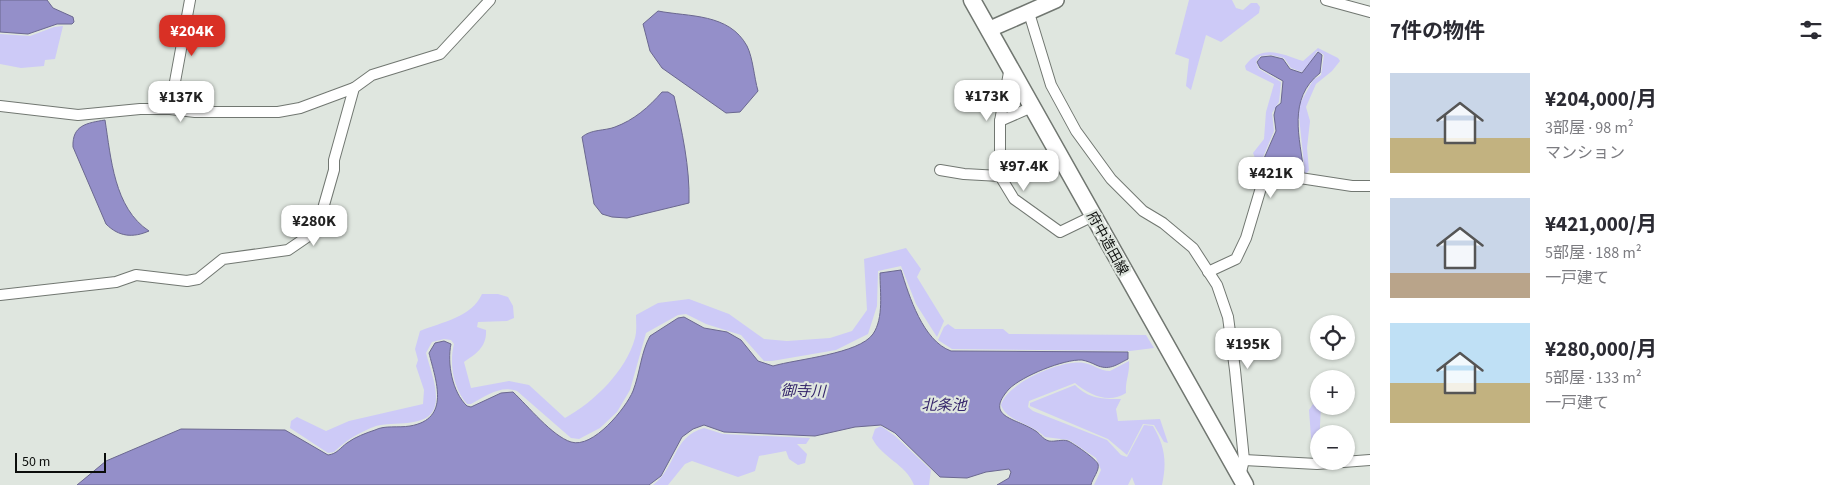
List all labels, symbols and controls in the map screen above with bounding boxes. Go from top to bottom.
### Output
pin: ¥204K [157,15,227,57]
text: 7件の物件 [1390,16,1485,46]
icon: filters [1797,16,1825,44]
text: ¥204K [170,20,214,42]
pin: ¥137K [146,80,216,123]
pin: ¥173K [952,80,1022,122]
text: ¥204,000/月 [1545,84,1657,114]
text: ¥173K [965,85,1009,107]
text: ¥137K [159,86,203,108]
icon: home [1430,93,1490,153]
text: 3部屋 · 98 m² [1545,117,1634,139]
text: マンション [1545,142,1625,164]
pin: ¥97.4K [983,150,1065,192]
text: ¥97.4K [1000,155,1048,177]
pin: ¥421K [1236,156,1306,199]
text: ¥421K [1249,162,1293,184]
pin: ¥280K [279,204,349,247]
street label: 府中造田線 [1081,208,1133,279]
text: ¥421,000/月 [1545,209,1657,239]
text: ¥280K [292,210,336,232]
icon: home [1430,218,1490,278]
text: 5部屋 · 188 m² [1545,242,1642,264]
text: 一戸建て [1545,267,1609,289]
map controls [1310,315,1355,470]
button: locate [1310,315,1355,360]
pin: ¥195K [1213,328,1283,370]
text: ¥195K [1226,333,1270,355]
text: ¥280,000/月 [1545,334,1657,364]
icon: home [1430,343,1490,403]
text: 5部屋 · 133 m² [1545,367,1642,389]
button: + [1310,370,1355,415]
water label: 御寺川 [780,381,828,402]
text: 一戸建て [1545,392,1609,414]
water label: 北条池 [921,395,968,416]
button: − [1310,425,1355,470]
scale bar [15,450,106,473]
text: 50 m [22,452,50,472]

